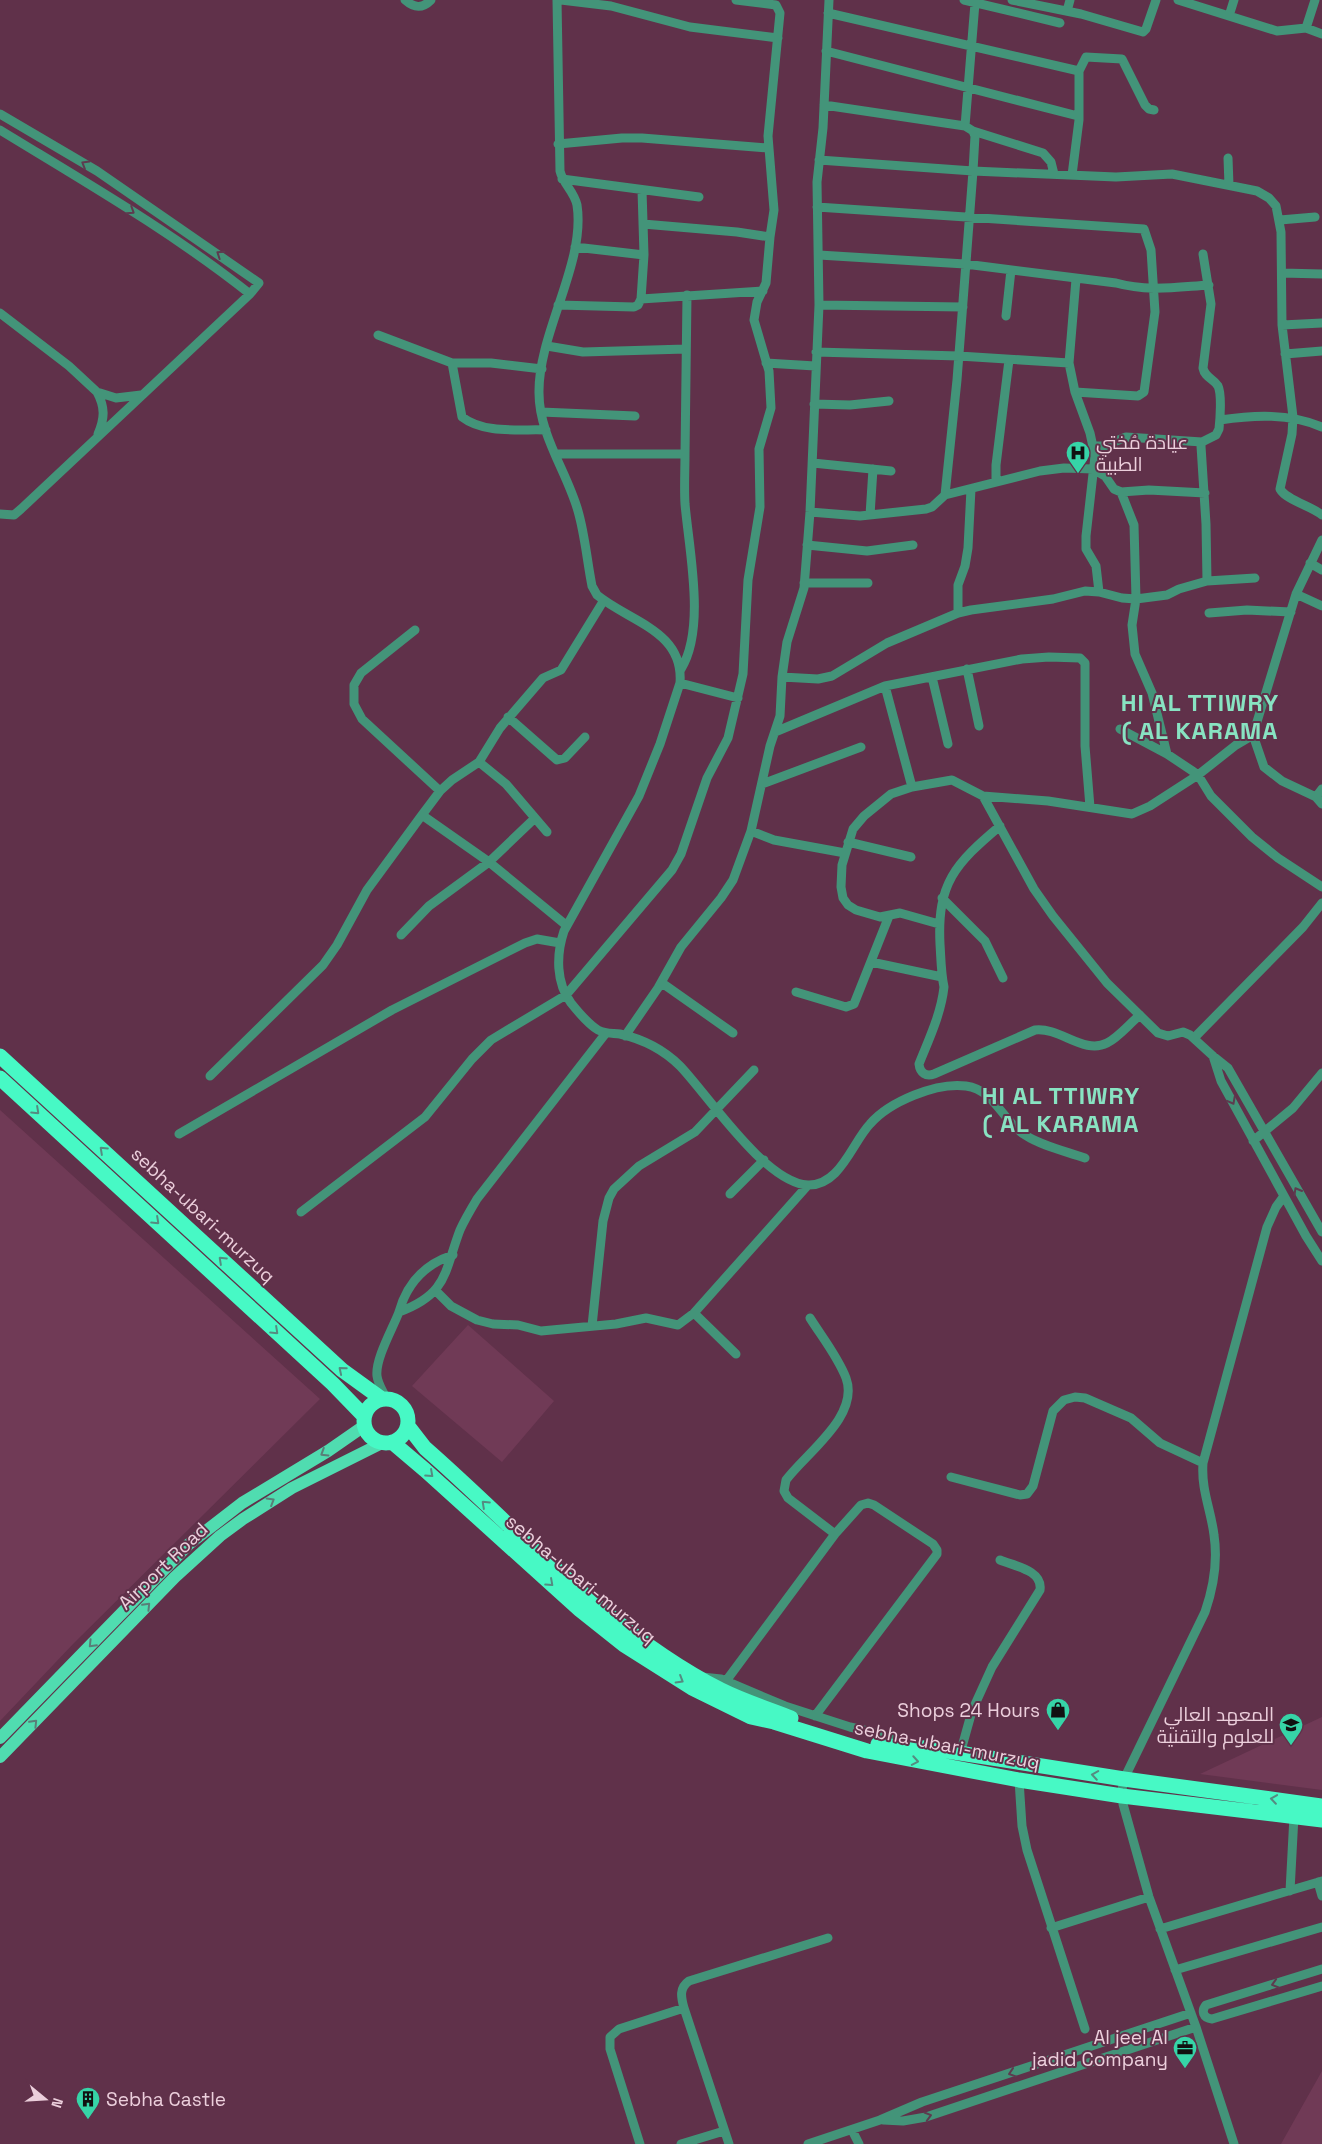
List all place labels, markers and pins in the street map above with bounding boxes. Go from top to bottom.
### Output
place label: عيادة مُختي الطبية [1096,430,1188,477]
hospital icon: عيادة مُختي الطبية [1065,440,1091,474]
shop icon: Shops 24 Hours [1045,1697,1071,1731]
place label: Shops 24 Hours [897,1698,1040,1723]
place label: المعهد العالي للعلوم والتقنية [1157,1702,1274,1750]
school or university icon: المعهد العالي للعلوم والتقنية [1278,1712,1304,1746]
place label: Al jeel Al jadid Company [1031,2025,1168,2072]
office icon: Al jeel Al jadid Company [1172,2035,1198,2069]
building icon: Sebha Castle [75,2086,101,2120]
place label: Sebha Castle [106,2087,226,2112]

